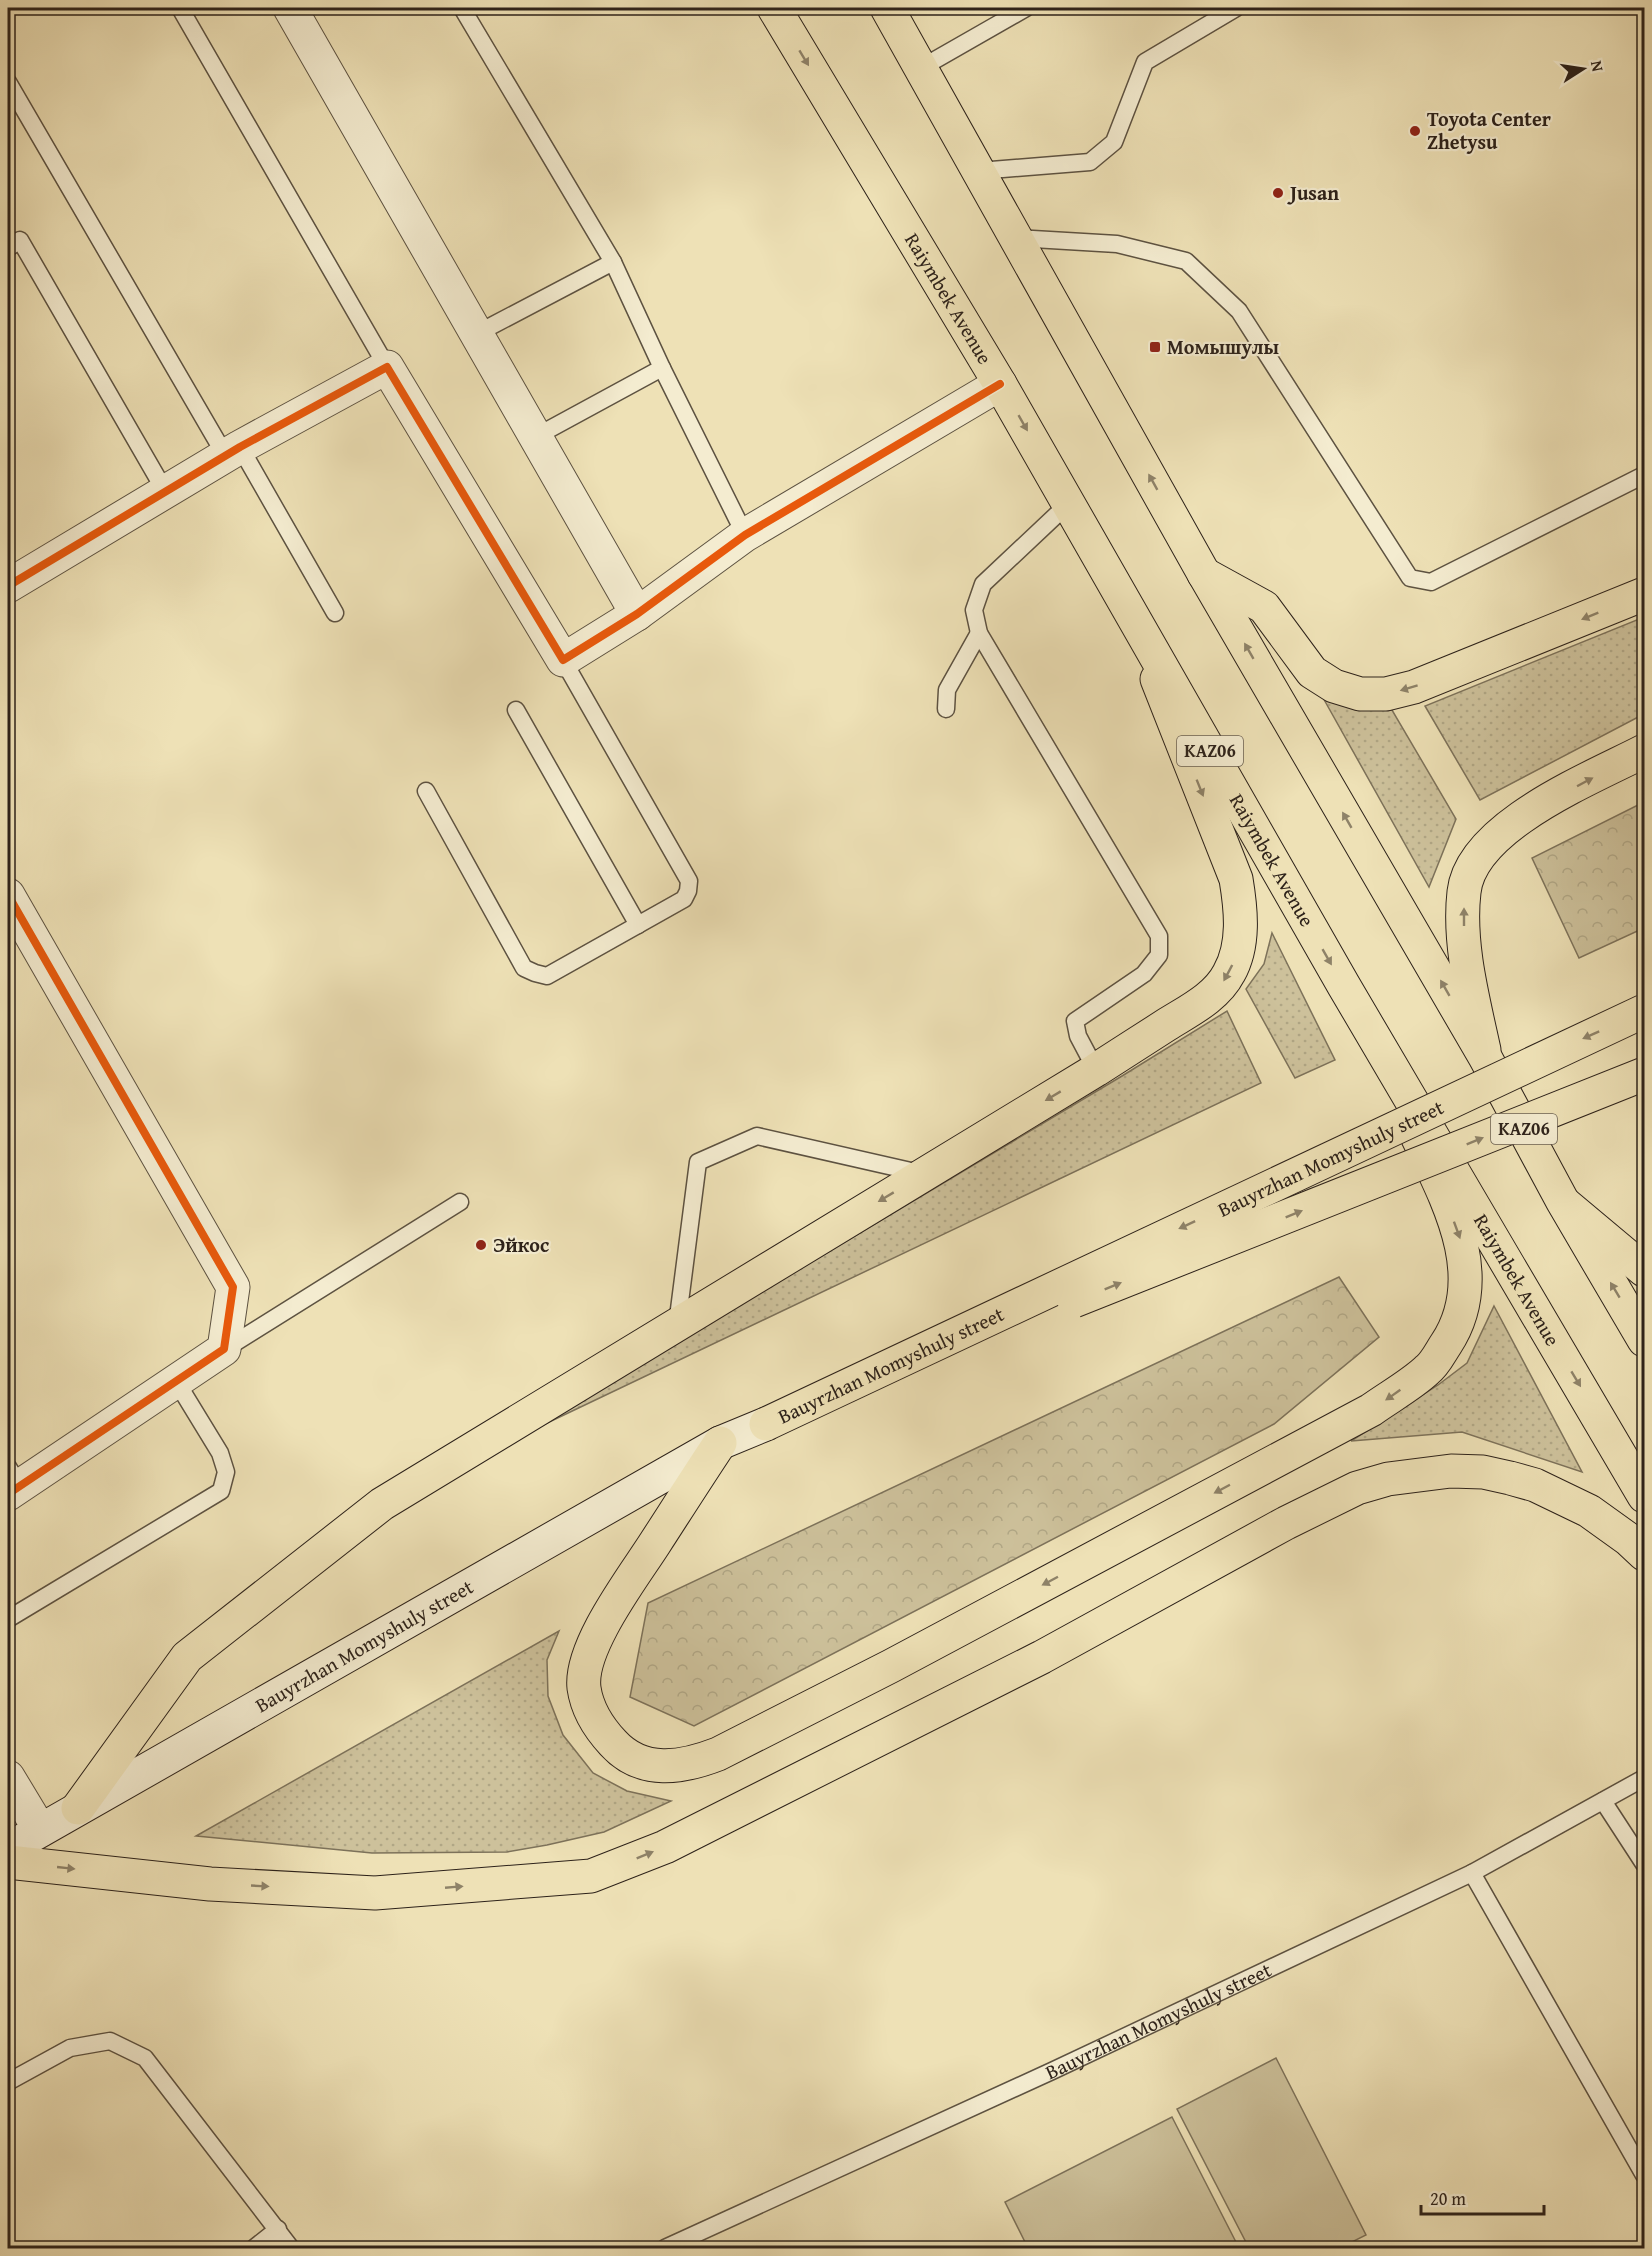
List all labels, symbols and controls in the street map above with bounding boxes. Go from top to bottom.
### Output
north arrow [1553,39,1613,99]
one-way arrow [799,50,810,66]
text: N [1585,58,1611,74]
place label: Toyota Center Zhetysu [1427,104,1551,156]
marker: Toyota Center Zhetysu [1408,124,1422,138]
place label: Jusan [1287,178,1339,207]
marker: Jusan [1271,186,1285,200]
street label: Raiymbek Avenue [898,227,1000,369]
place label: Момышулы [1167,332,1280,361]
marker: Момышулы [1148,340,1162,354]
one-way arrow [1017,415,1028,431]
one-way arrow [1148,473,1158,490]
one-way arrow [1581,611,1599,621]
one-way arrow [1244,643,1255,659]
one-way arrow [1400,684,1418,693]
road number: KАZ06 [1177,736,1243,766]
one-way arrow [1577,777,1594,787]
one-way arrow [1196,779,1205,797]
street label: Raiymbek Avenue [1223,788,1322,932]
one-way arrow [1342,812,1353,828]
one-way arrow [1459,907,1469,926]
one-way arrow [1322,949,1332,966]
one-way arrow [1223,965,1233,982]
one-way arrow [1441,980,1451,997]
one-way arrow [1583,1031,1600,1040]
one-way arrow [1045,1091,1061,1102]
street label: Bauyrzhan Momyshuly street [1213,1092,1448,1224]
road number: KАZ06 [1491,1114,1557,1144]
one-way arrow [1466,1136,1484,1146]
one-way arrow [878,1192,894,1203]
one-way arrow [1285,1208,1303,1218]
street label: Raiymbek Avenue [1467,1208,1567,1351]
one-way arrow [1178,1221,1195,1230]
one-way arrow [1452,1221,1462,1239]
place label: Эйкос [493,1230,549,1259]
marker: Эйкос [474,1238,488,1252]
one-way arrow [1104,1281,1122,1291]
one-way arrow [1609,1282,1620,1298]
street label: Bauyrzhan Momyshuly street [773,1299,1008,1430]
one-way arrow [1570,1371,1581,1387]
one-way arrow [1385,1389,1401,1401]
one-way arrow [1213,1484,1230,1494]
street label: Bauyrzhan Momyshuly street [250,1572,478,1719]
one-way arrow [1041,1576,1058,1586]
one-way arrow [636,1850,654,1859]
one-way arrow [56,1863,75,1873]
one-way arrow [250,1882,269,1891]
one-way arrow [445,1882,464,1891]
street label: Bauyrzhan Momyshuly street [1040,1955,1276,2086]
scale bar [1421,2178,1544,2216]
text: 20 m [1430,2185,1466,2212]

